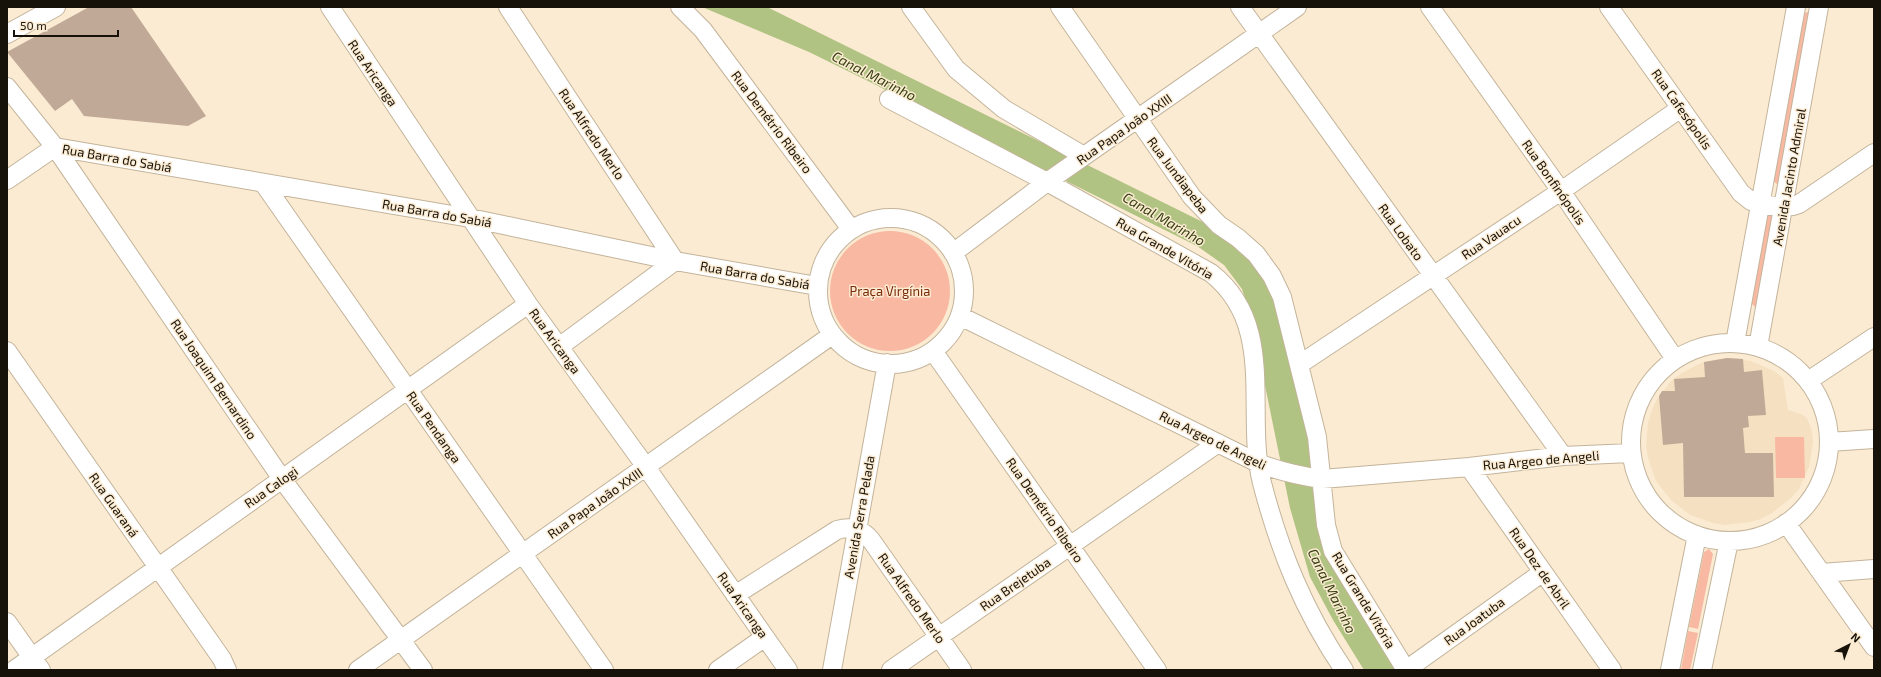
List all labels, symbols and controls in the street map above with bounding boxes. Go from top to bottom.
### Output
scale bar [14,12,118,38]
text: 50 m [20,18,47,32]
street label: Rua Aricanga [345,37,401,109]
water label: Canal Marinho [829,47,919,104]
street label: Rua Cafesópolis [1648,66,1716,152]
street label: Rua Demétrio Ribeiro [728,67,816,177]
street label: Rua Alfredo Merlo [556,85,628,183]
street label: Rua Papa João XXIII [1073,90,1175,168]
street label: Avenida Jacinto Admiral [1769,107,1809,247]
street label: Rua Jundiapeba [1144,134,1212,216]
street label: Rua Bonfinópolis [1519,136,1589,228]
street label: Rua Barra do Sabiá [61,140,173,176]
water label: Canal Marinho [1120,188,1209,249]
street label: Rua Barra do Sabiá [381,195,493,231]
street label: Rua Lobato [1375,200,1427,264]
street label: Rua Vauacu [1458,211,1524,263]
street label: Rua Grande Vitória [1114,214,1216,282]
street label: Rua Barra do Sabiá [699,257,811,293]
park label: Praça Virgínia [850,283,930,300]
street label: Rua Aricanga [526,305,584,377]
street label: Rua Joaquim Bernardino [168,316,260,442]
street label: Rua Pendanga [403,388,465,466]
street label: Rua Argeo de Angeli [1157,407,1269,473]
street label: Rua Argeo de Angeli [1482,447,1600,473]
street label: Avenida Serra Pelada [840,454,878,580]
street label: Rua Demétrio Ribeiro [1003,454,1087,566]
street label: Rua Calogi [241,463,301,511]
street label: Rua Papa João XXIII [544,464,646,542]
street label: Rua Guaraná [86,470,142,540]
street label: Rua Dez de Abril [1506,524,1574,612]
water label: Canal Marinho [1305,546,1360,636]
street label: Rua Grande Vitória [1329,549,1399,651]
street label: Rua Alfredo Merlo [875,550,949,646]
street label: Rua Brejetuba [977,554,1053,614]
street label: Rua Aricanga [714,569,772,641]
street label: Rua Joatuba [1441,594,1507,648]
north arrow [1829,625,1869,665]
text: N [1849,630,1863,645]

